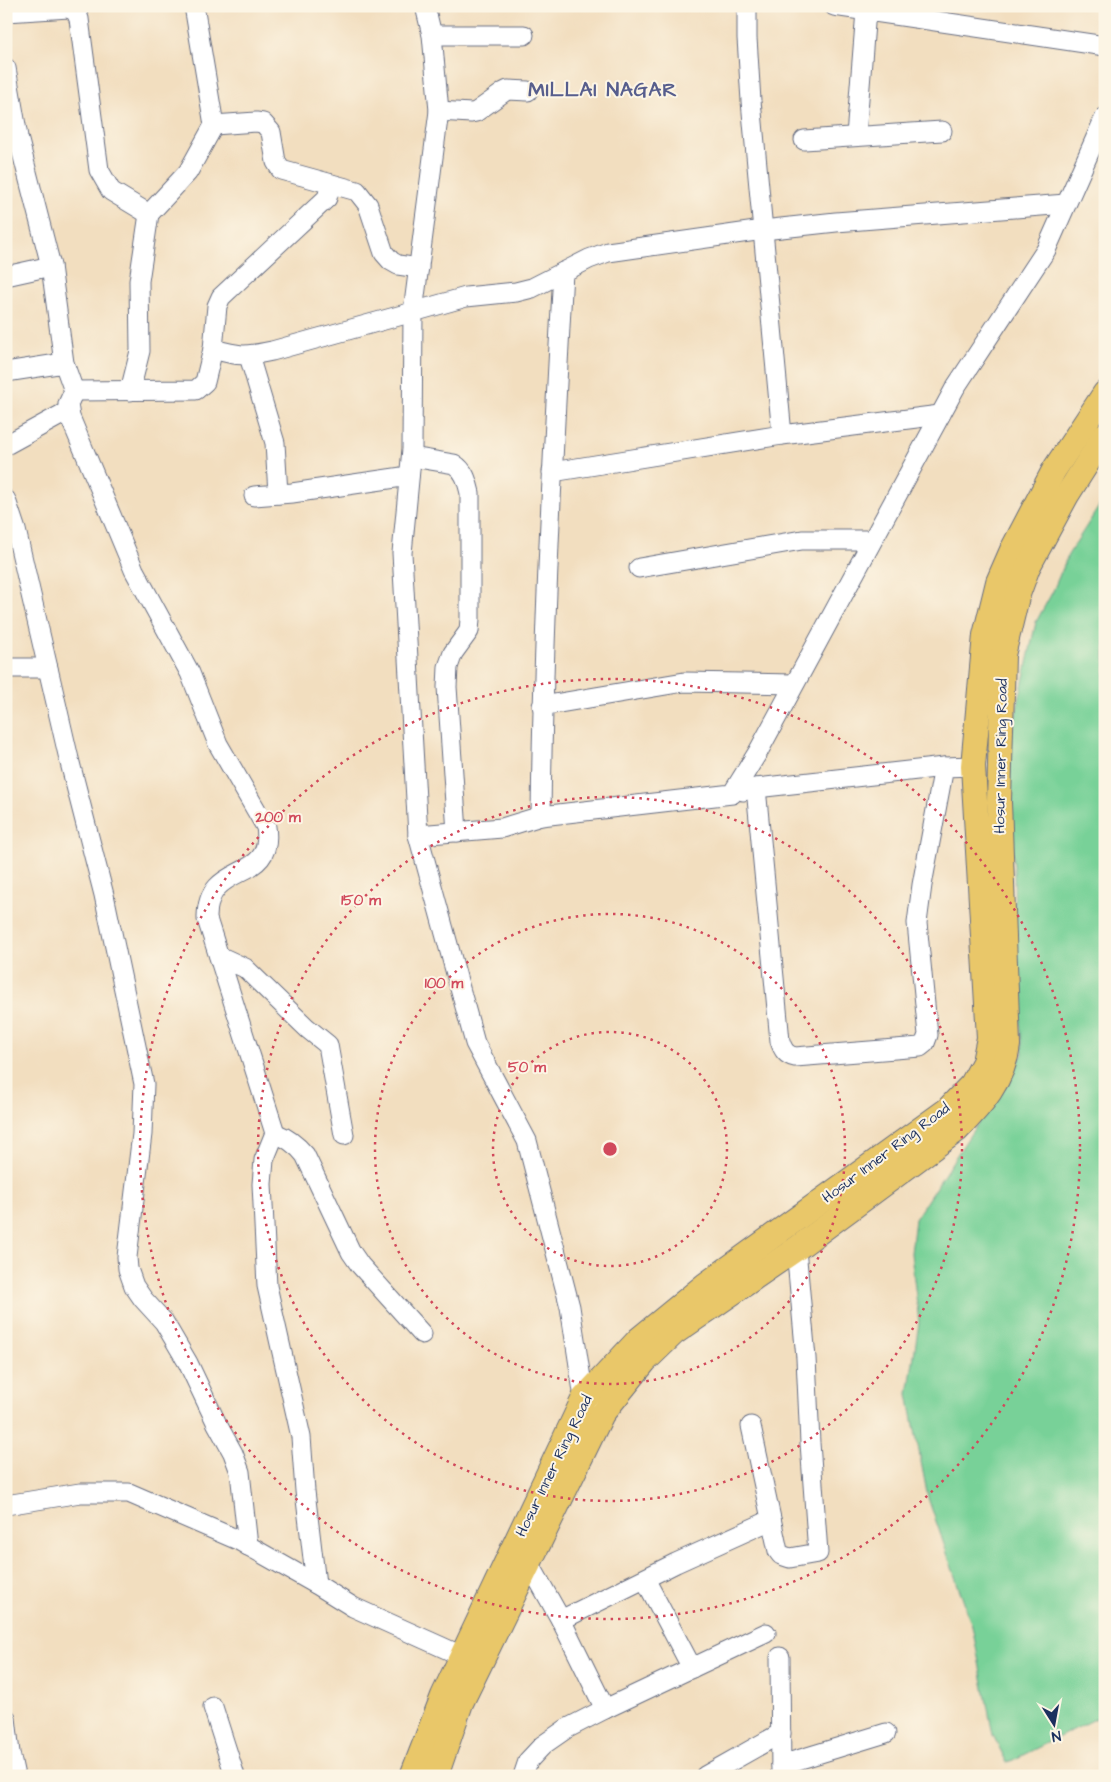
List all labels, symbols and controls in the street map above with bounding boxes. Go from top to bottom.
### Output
district label: MILLAI NAGAR [528,76,678,104]
street label: Hosur Inner Ring Road [989,678,1014,834]
text: 200 m [254,807,301,828]
text: 150 m [341,890,381,911]
text: 100 m [425,973,464,994]
text: 50 m [508,1057,546,1078]
street label: Hosur Inner Ring Road [818,1098,955,1209]
centre of rings [601,1140,619,1158]
street label: Hosur Inner Ring Road [511,1391,599,1541]
north arrow [1028,1700,1078,1750]
text: N [1050,1725,1063,1746]

